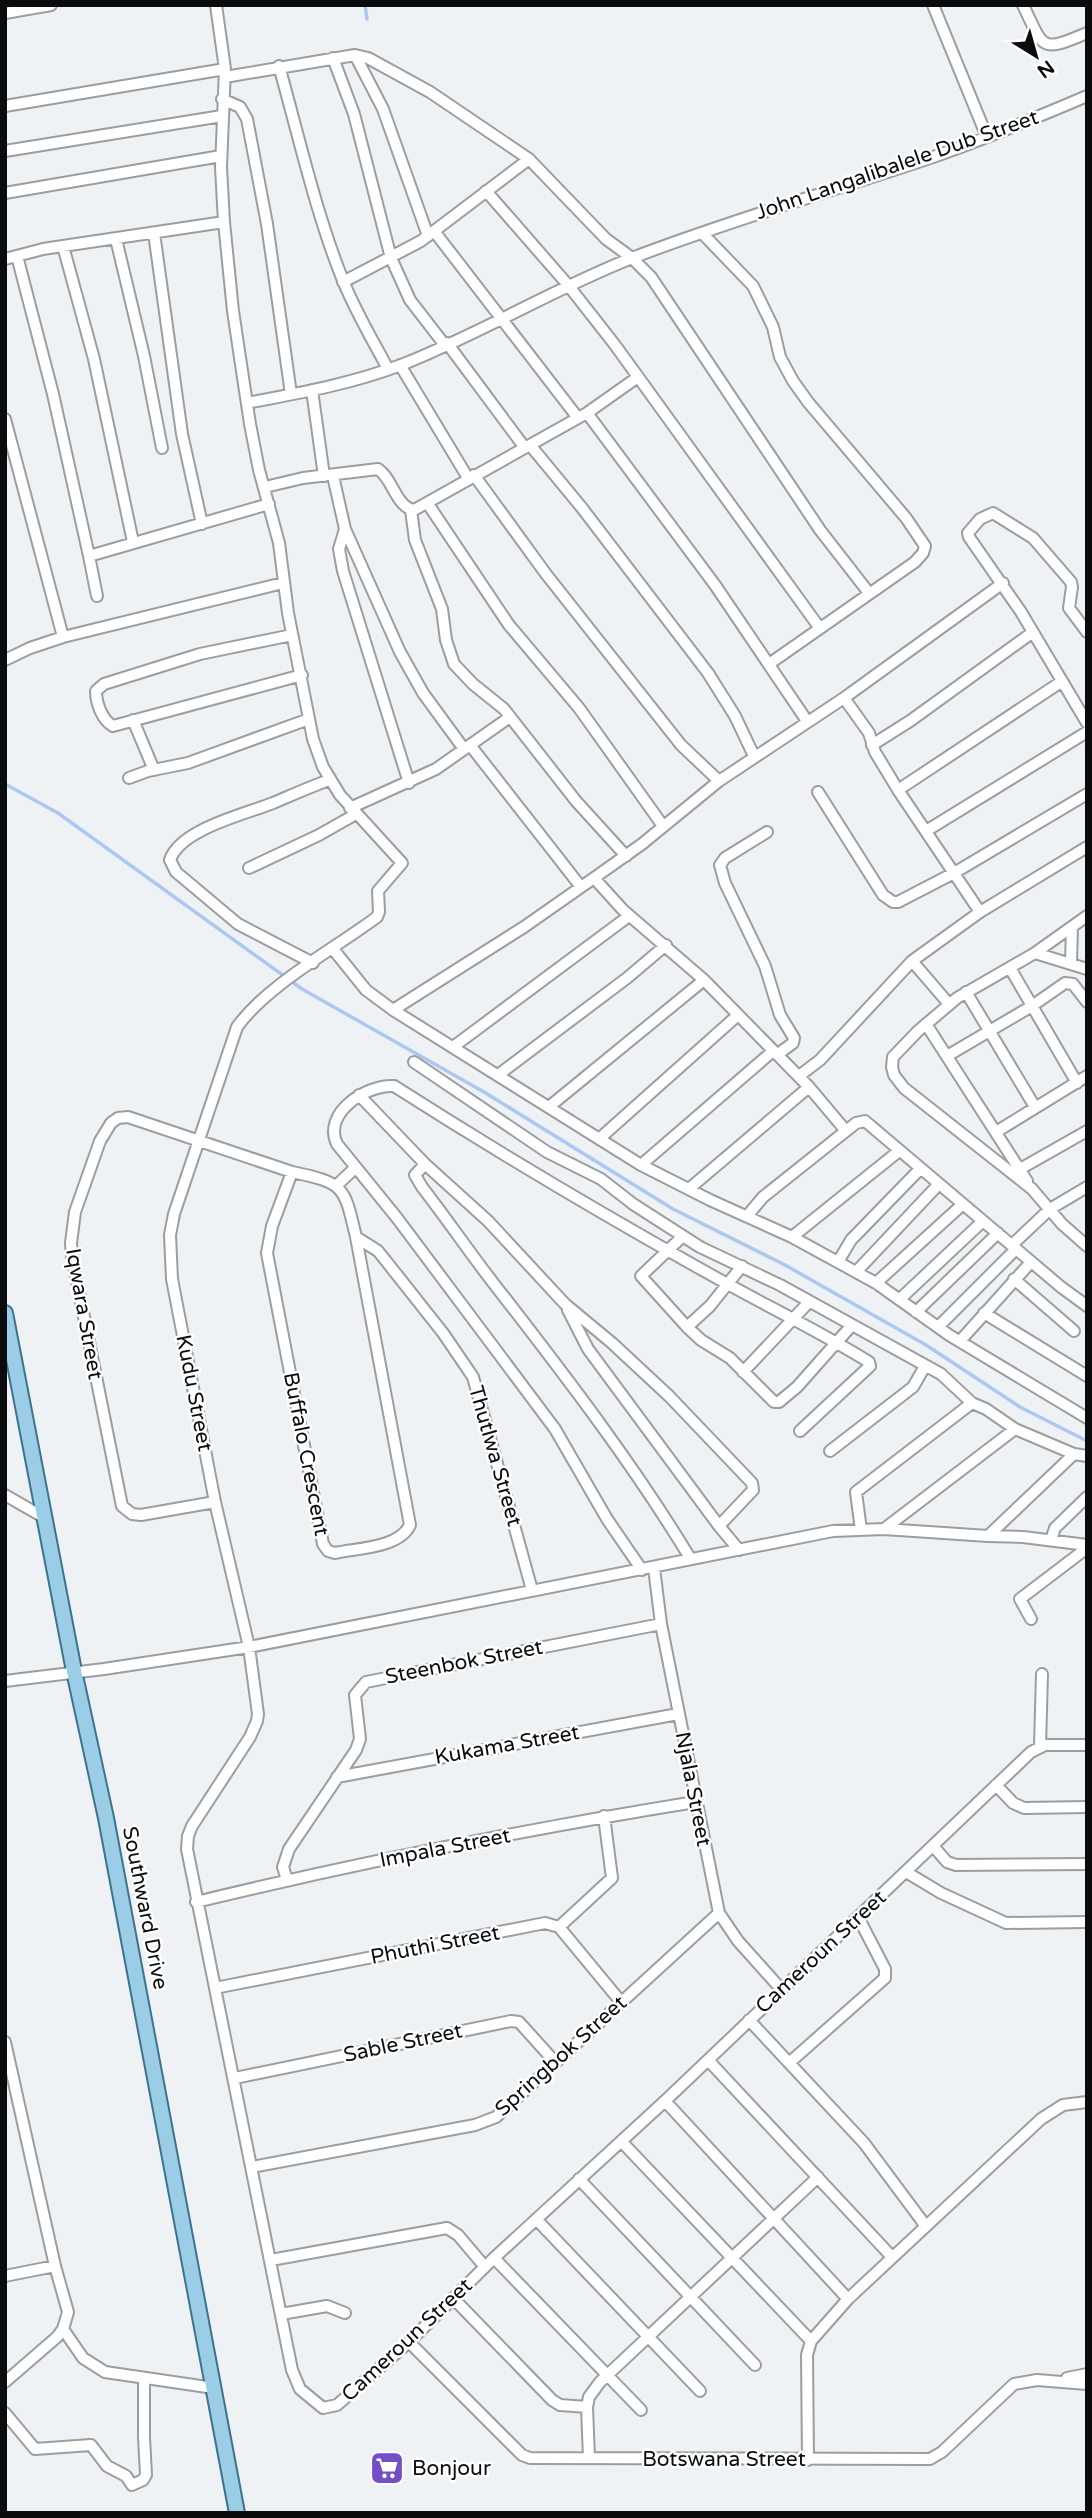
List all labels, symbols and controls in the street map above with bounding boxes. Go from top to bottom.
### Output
north arrow [1001,21,1071,91]
text: N [1033,55,1058,82]
street label: John Langalibalele Dub Street [752,105,1042,225]
street label: Iqwara Street [60,1247,108,1381]
street label: Kudu Street [170,1333,218,1453]
street label: Buffalo Crescent [278,1370,334,1538]
street label: Thutlwa Street [463,1383,527,1529]
street label: Steenbok Street [383,1634,545,1690]
street label: Kukama Street [433,1720,581,1770]
street label: Njala Street [670,1730,716,1848]
street label: Impala Street [378,1823,512,1873]
street label: Southward Drive [117,1824,173,1992]
street label: Cameroun Street [751,1885,891,2019]
street label: Phuthi Street [368,1920,502,1970]
street label: Springbok Street [490,1990,632,2122]
street label: Sable Street [341,2018,465,2068]
street label: Cameroun Street [337,2273,477,2407]
street label: Botswana Street [642,2447,806,2472]
supermarket icon: Bonjour [368,2449,406,2487]
place label: Bonjour [412,2456,491,2481]

